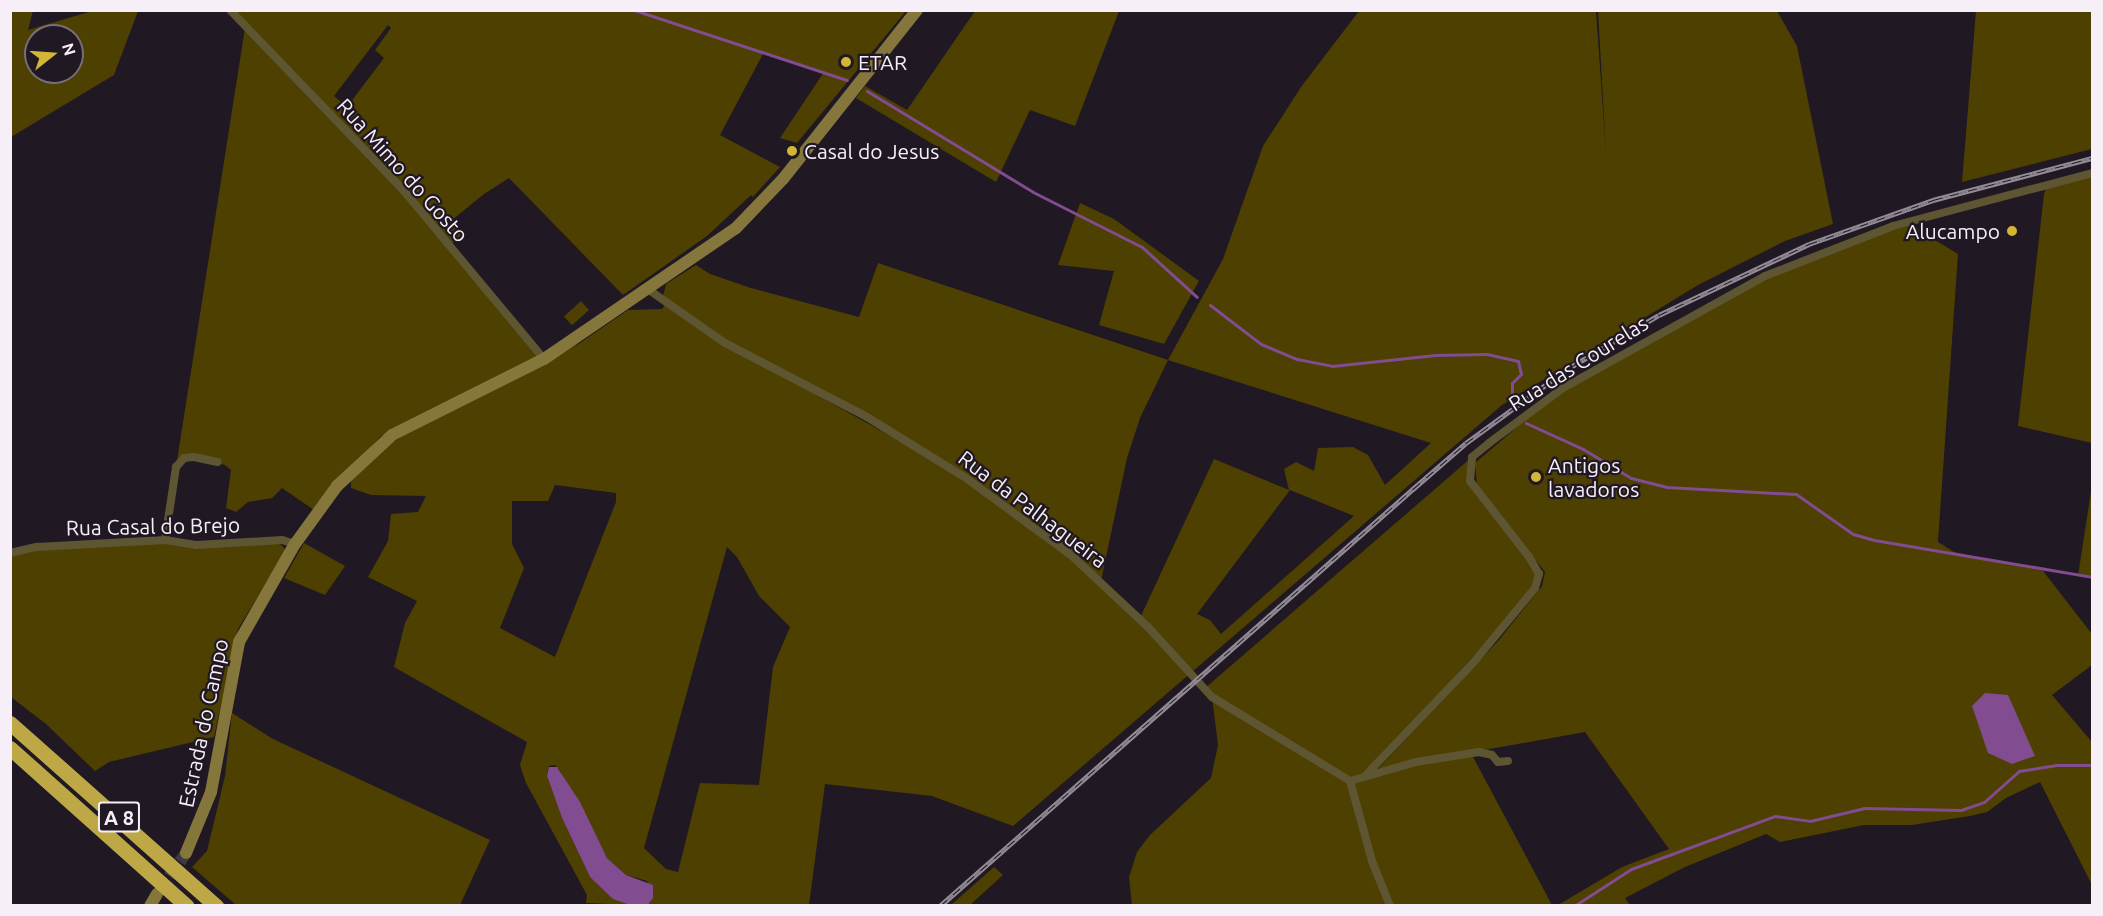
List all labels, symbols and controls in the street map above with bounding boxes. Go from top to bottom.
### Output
north arrow [24,24,84,84]
text: N [59,41,80,58]
place label: ETAR [858,49,907,75]
marker: ETAR [839,55,853,69]
street label: Rua Mimo do Gosto [332,93,474,247]
place label: Casal do Jesus [804,138,939,164]
marker: Casal do Jesus [785,144,799,158]
place label: Alucampo [1906,218,2000,244]
marker: Alucampo [2005,224,2019,238]
street label: Rua das Courelas [1504,310,1652,416]
street label: Rua da Palhagueira [954,445,1112,573]
place label: Antigos lavadoros [1548,452,1639,502]
marker: Antigos lavadoros [1529,470,1543,484]
street label: Rua Casal do Brejo [66,512,240,540]
street label: Estrada do Campo [173,636,233,810]
road number: A 8 [96,800,142,834]

